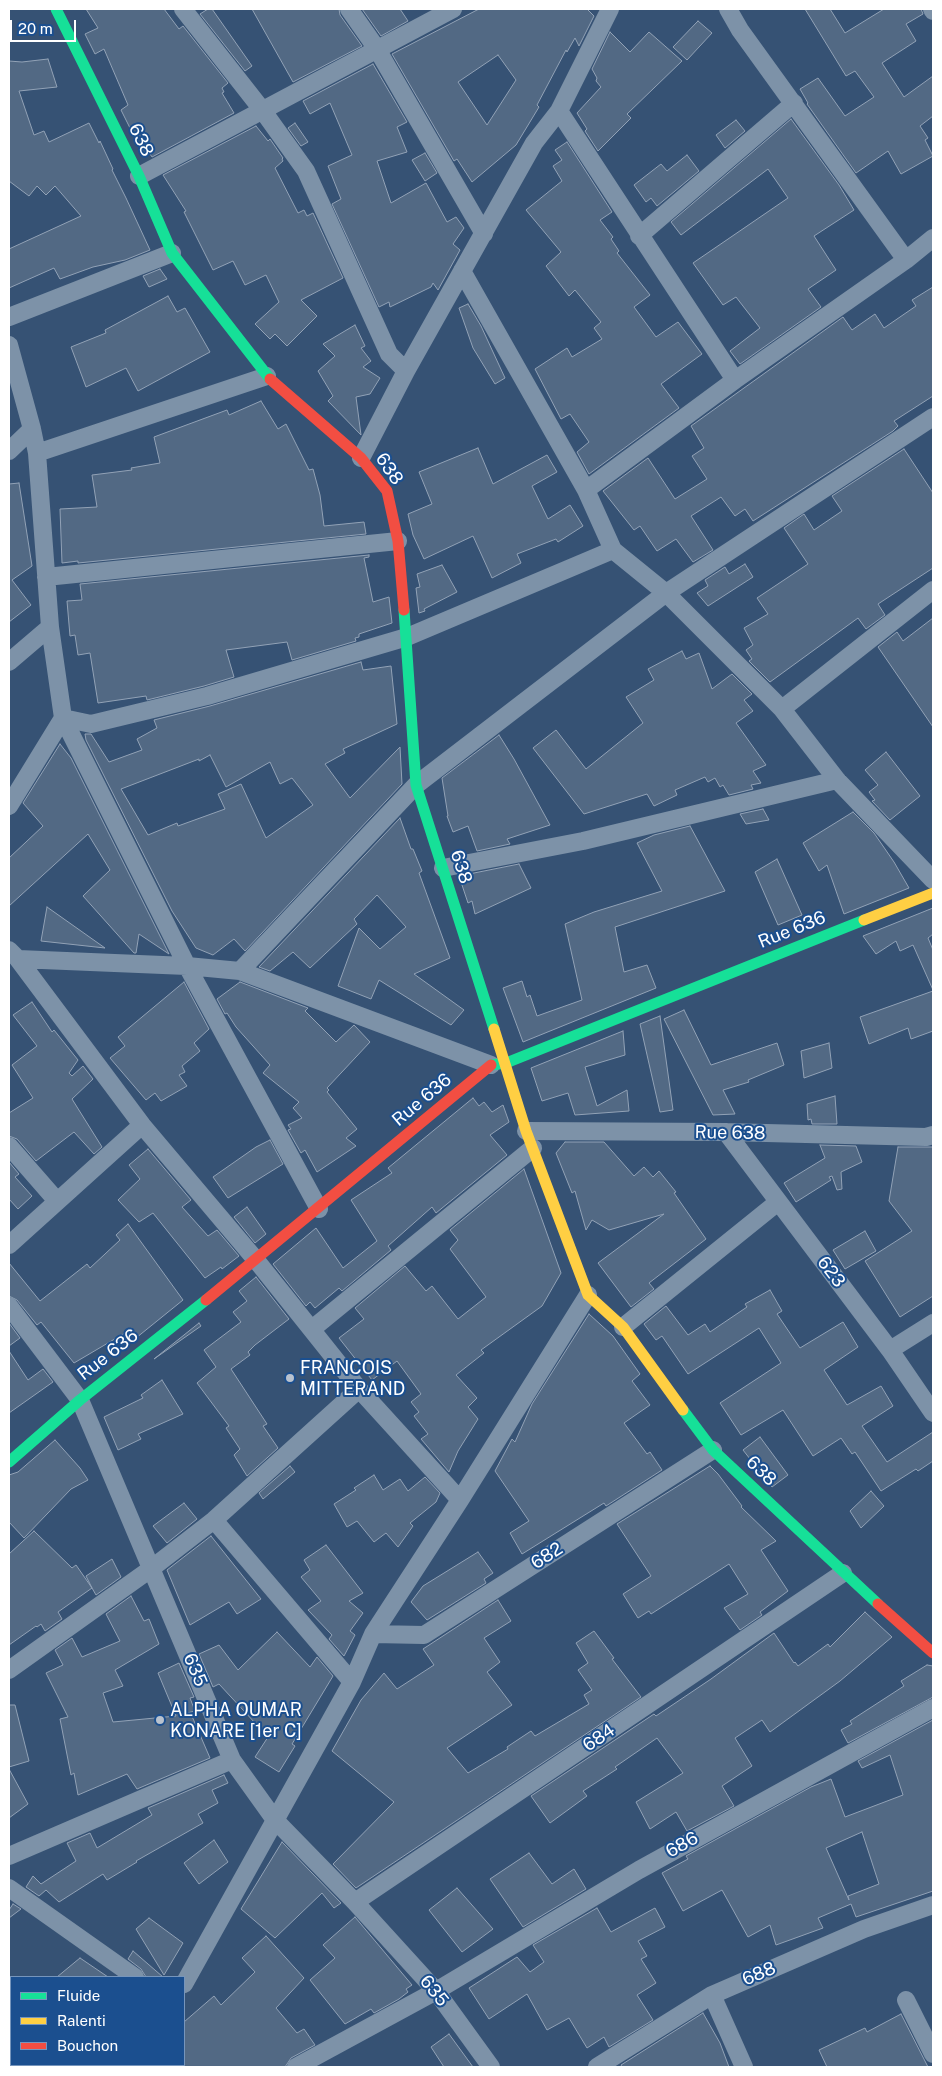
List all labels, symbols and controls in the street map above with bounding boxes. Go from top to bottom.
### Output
scale bar [12,10,79,42]
text: 20 m [18,20,53,37]
street label: 638 [124,120,158,160]
street label: 638 [371,449,407,489]
street label: 638 [445,848,477,886]
street label: Rue 636 [755,907,829,953]
street label: Rue 636 [388,1069,456,1131]
street label: Rue 638 [694,1122,766,1144]
street label: 623 [812,1252,850,1292]
street label: Rue 636 [74,1325,142,1385]
place label: FRANCOIS MITTERAND [300,1357,405,1400]
marker: FRANCOIS MITTERAND [284,1372,296,1384]
street label: 638 [741,1451,781,1491]
street label: 682 [527,1538,567,1574]
street label: 635 [178,1650,212,1690]
place label: ALPHA OUMAR KONARE [1er C] [170,1699,302,1742]
marker: ALPHA OUMAR KONARE [1er C] [154,1714,166,1726]
street label: 684 [579,1720,619,1756]
street label: 686 [662,1827,702,1863]
street label: 688 [739,1957,779,1991]
street label: 635 [415,1971,453,2011]
legend [10,1976,185,2066]
text: Fluide [57,1987,100,2004]
text: Ralenti [57,2012,106,2029]
text: Bouchon [57,2037,118,2054]

